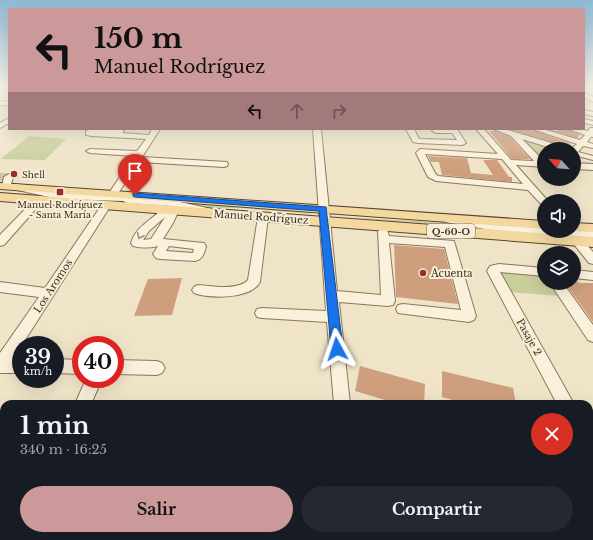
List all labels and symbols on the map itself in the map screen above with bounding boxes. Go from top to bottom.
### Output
north arrow [537,142,581,186]
pin [118,154,152,195]
marker: Shell [9,169,19,179]
place label: Shell [22,169,45,180]
marker: Manuel Rodríguez - Santa María [55,187,65,197]
place label: Manuel Rodríguez - Santa María [17,199,103,220]
street label: Manuel Rodríguez [213,207,309,227]
road number: Q-60-O [427,224,475,238]
one-way arrow [137,232,145,240]
street label: Los Aromos [31,256,75,315]
place label: Acuenta [430,267,473,280]
marker: Acuenta [418,268,428,278]
street label: Pasaje 2 [514,316,544,358]
position arrow [316,328,358,370]
speed limit sign: 40 [72,336,124,388]

